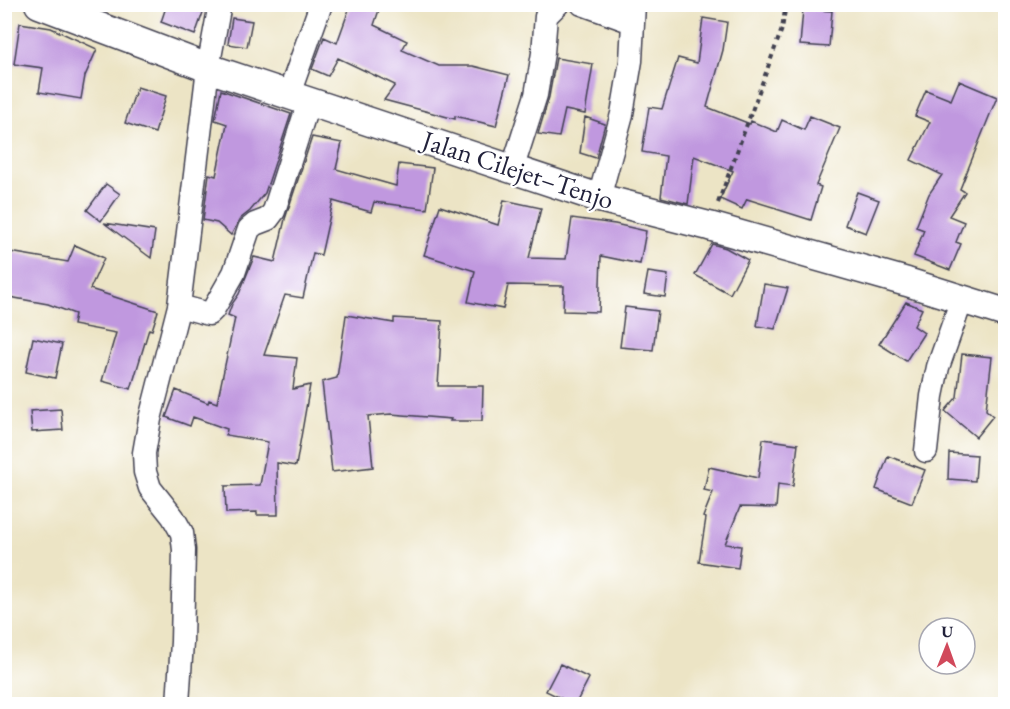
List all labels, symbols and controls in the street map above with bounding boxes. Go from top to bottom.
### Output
street label: Jalan Cilejet–Tenjo [416,121,618,217]
north arrow [917,616,977,676]
text: U [941,621,953,642]

